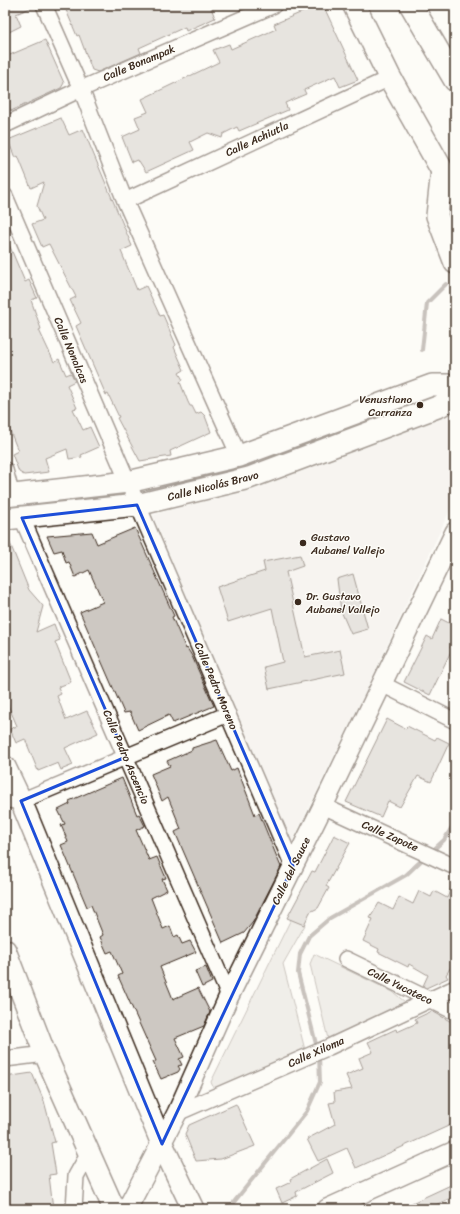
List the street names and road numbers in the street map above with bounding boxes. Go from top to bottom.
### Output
street label: Calle Bonampak [100,39,178,87]
street label: Calle Achiutla [222,116,292,162]
street label: Calle Nonalcas [48,314,94,387]
street label: Calle Nicolás Bravo [165,465,261,507]
street label: Calle Pedro Moreno [189,639,243,733]
street label: Calle Pedro Ascencio [97,707,155,808]
street label: Calle Zapote [359,815,422,857]
street label: Calle del Sauce [266,833,316,908]
street label: Calle Yucateco [364,962,436,1010]
street label: Calle Xiloma [285,1031,348,1073]

